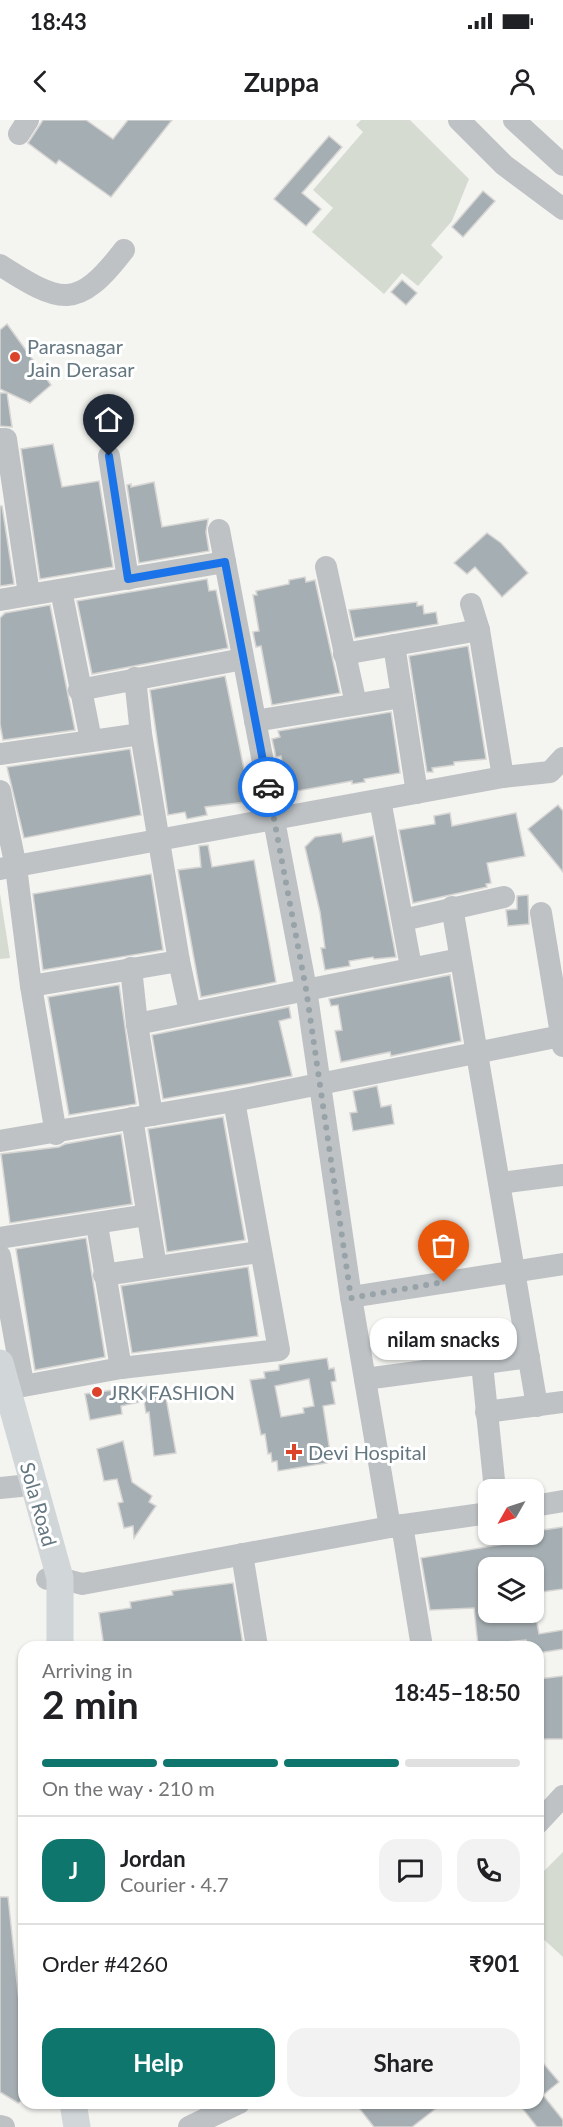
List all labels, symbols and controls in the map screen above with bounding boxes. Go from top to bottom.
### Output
text: 18:43 [30,8,87,35]
icon: back [24,65,57,98]
text: Zuppa [244,65,319,98]
icon: person [506,65,539,98]
place label: Parasnagar Jain Derasar [27,334,135,381]
marker: Parasnagar Jain Derasar [8,350,22,364]
pin [83,394,134,456]
icon: home [92,403,125,436]
courier [238,757,298,817]
icon: car [252,771,285,804]
pin [418,1220,469,1282]
icon: bag [427,1229,460,1262]
callout: nilam snacks [370,1318,518,1360]
text: nilam snacks [387,1327,500,1351]
place label: JRK FASHION [109,1380,235,1404]
marker: JRK FASHION [90,1385,104,1399]
place label: Devi Hospital [308,1440,426,1464]
marker: Devi Hospital [285,1443,303,1461]
street label: Sola Road [16,1459,62,1549]
north arrow [478,1479,544,1545]
map controls [478,1479,544,1623]
button: layers [478,1557,544,1623]
text: Arriving in [42,1658,133,1682]
text: 18:45–18:50 [394,1679,520,1706]
text: 2 min [42,1681,139,1727]
text: On the way · 210 m [42,1776,215,1800]
button: chat [379,1839,442,1902]
button: phone [457,1839,520,1902]
text: Jordan [120,1845,186,1872]
text: J [69,1857,78,1884]
text: Courier · 4.7 [120,1872,229,1896]
text: Order #4260 [42,1950,168,1977]
text: ₹901 [469,1950,520,1977]
button: Help [42,2028,275,2097]
button: Share [287,2028,520,2097]

